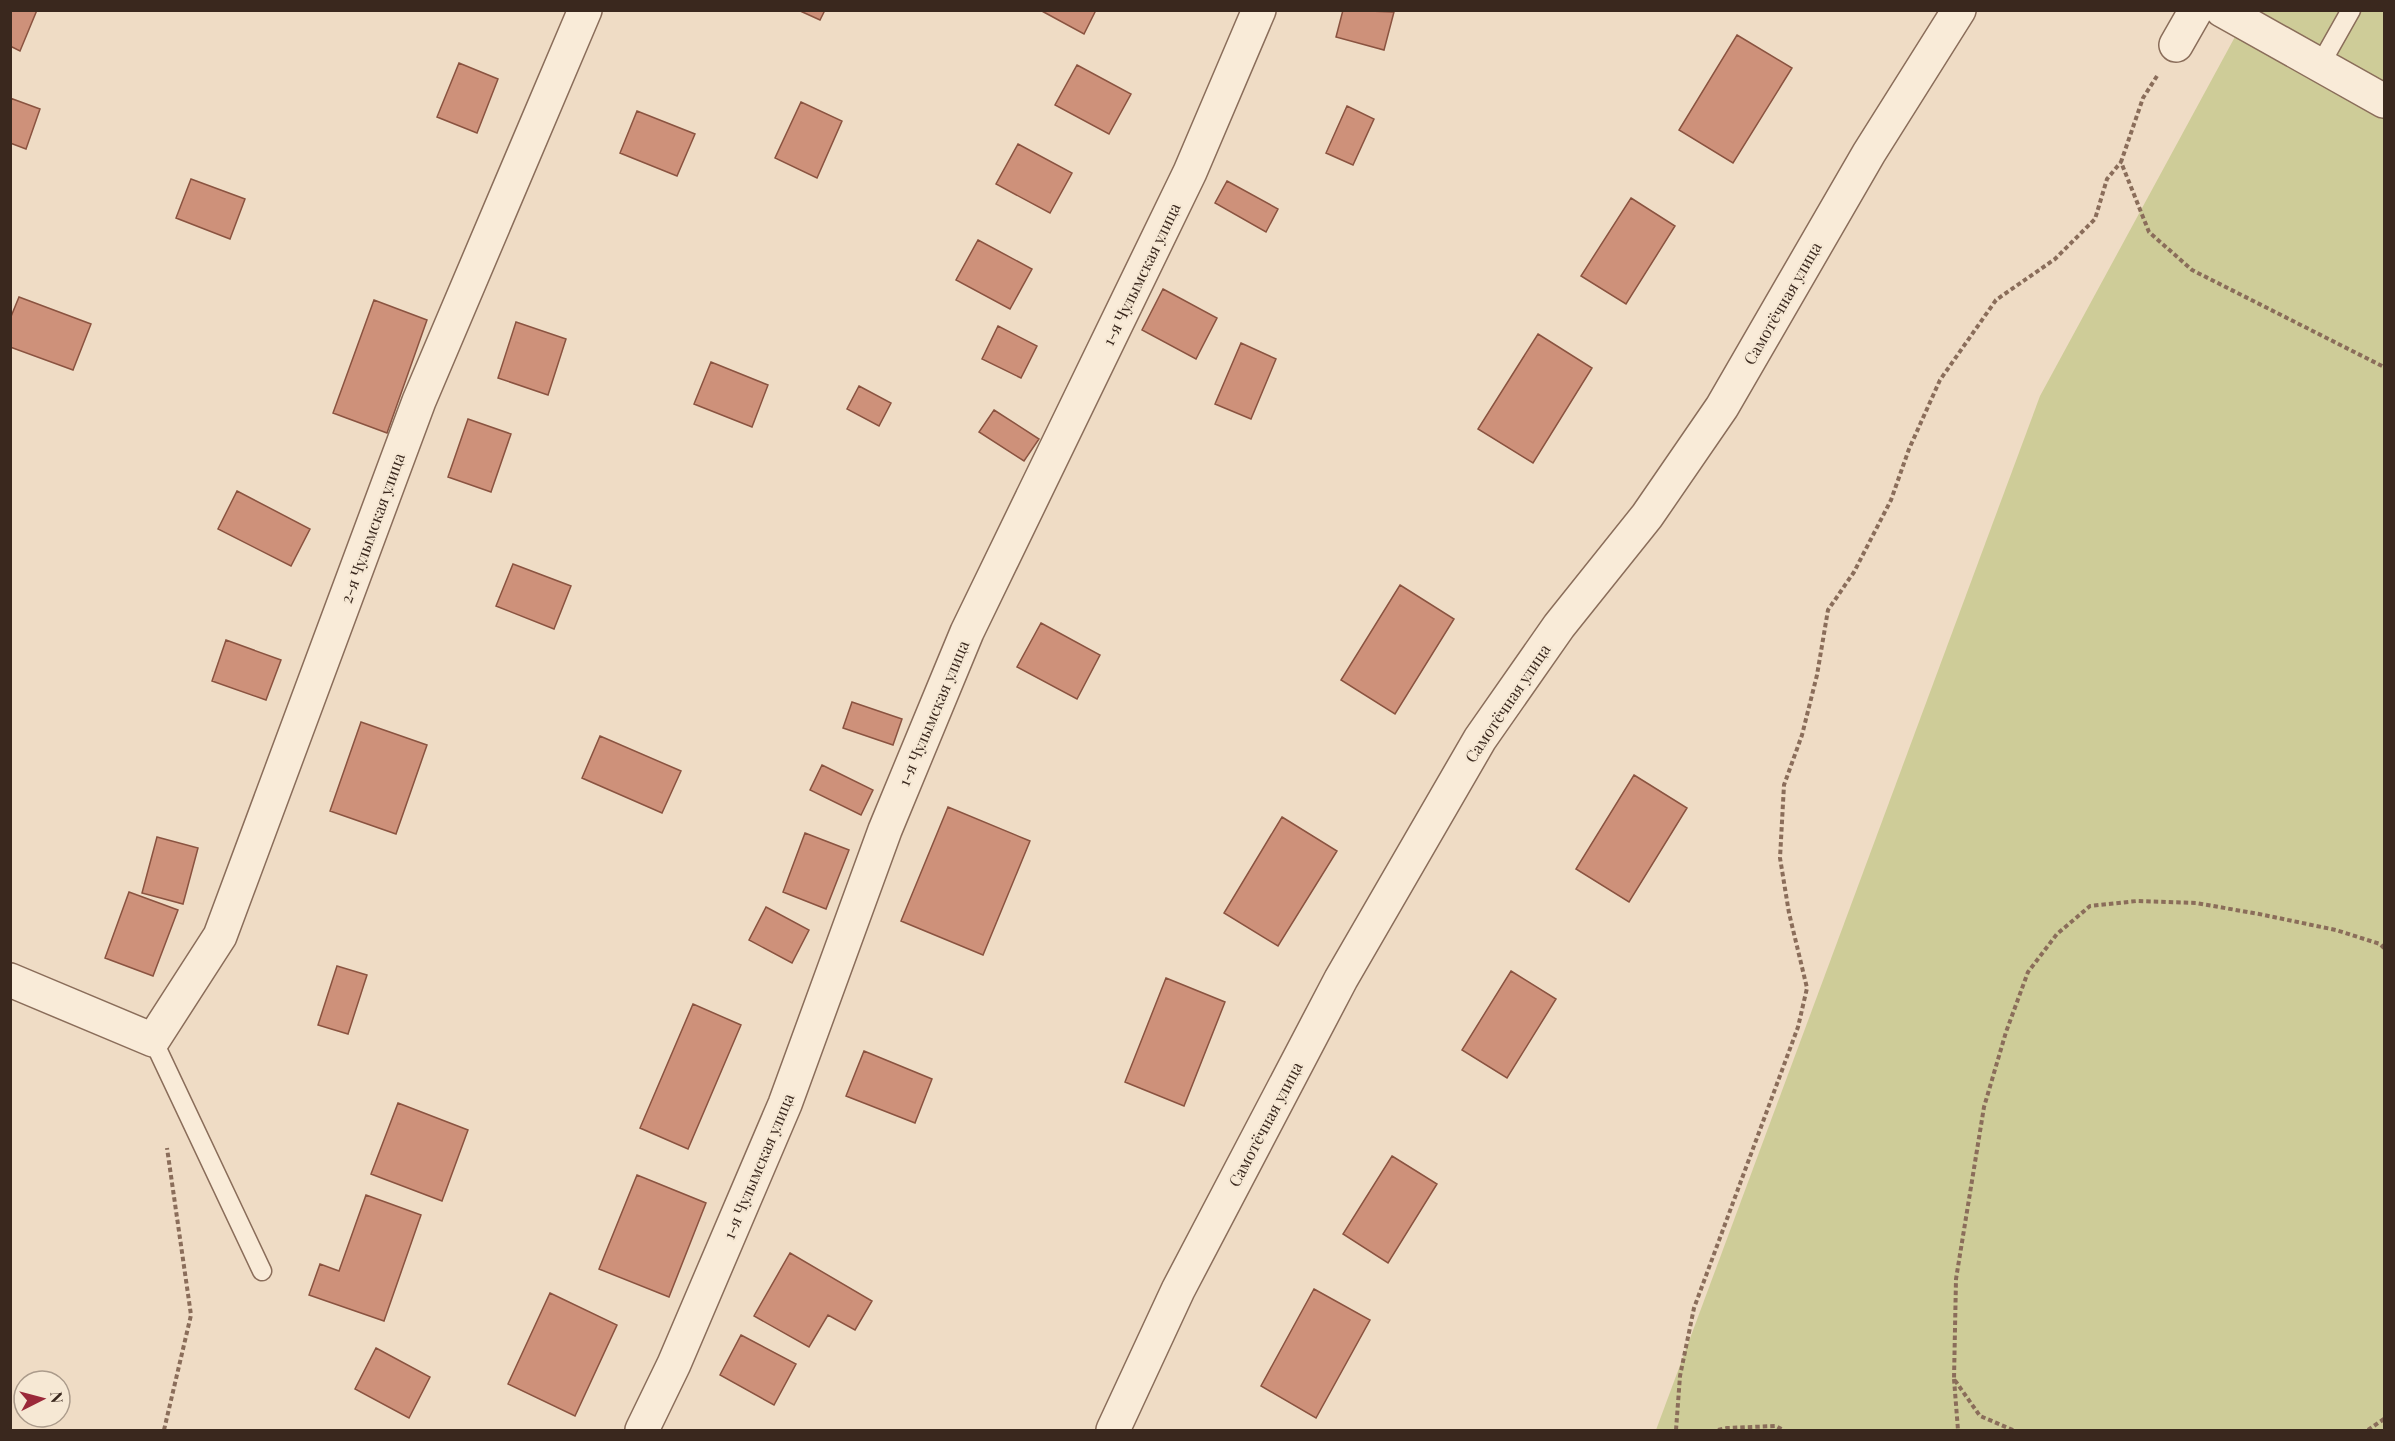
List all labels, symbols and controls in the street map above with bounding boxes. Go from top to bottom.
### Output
street label: 1-я Чулымская улица [1097,199,1185,349]
street label: Самотёчная улица [1738,238,1826,368]
street label: 2-я Чулымская улица [335,450,409,606]
street label: 1-я Чулымская улица [893,637,973,789]
street label: Самотёчная улица [1460,640,1554,766]
street label: Самотёчная улица [1223,1058,1307,1190]
street label: 1-я Чулымская улица [718,1090,798,1242]
north arrow [12,1369,72,1429]
text: N [46,1391,69,1405]

